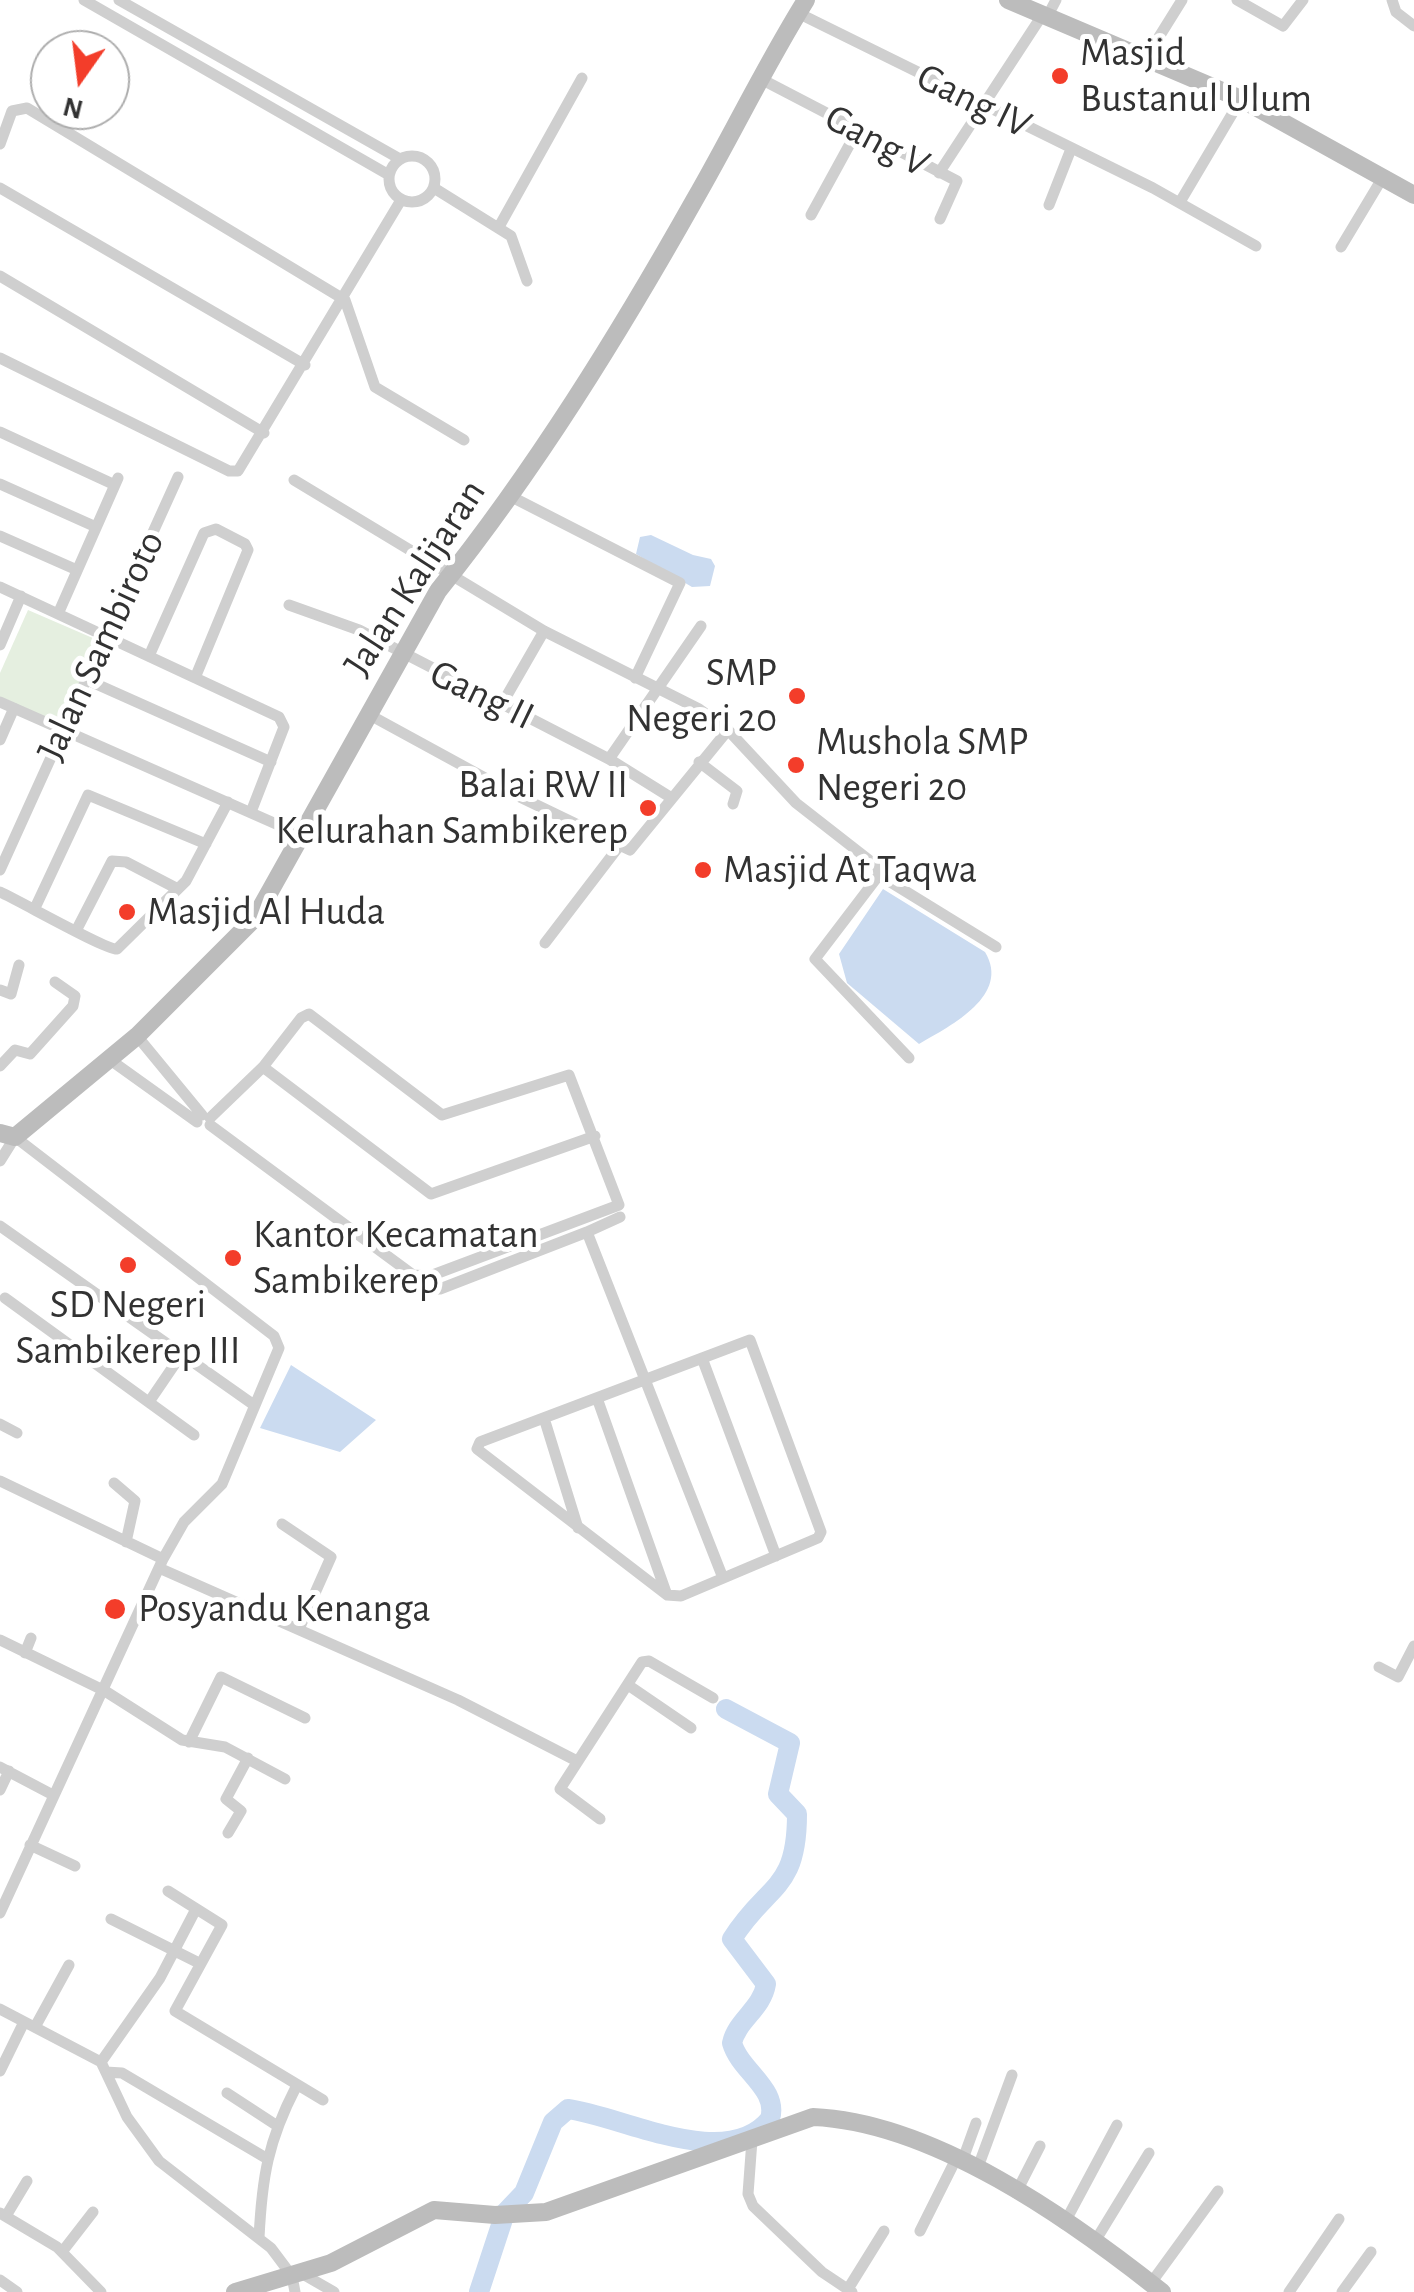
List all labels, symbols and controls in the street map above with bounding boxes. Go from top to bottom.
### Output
place label: Masjid Bustanul Ulum [1080,29,1312,123]
north arrow [30,30,130,130]
street label: Gang IV [909,53,1039,149]
marker: Masjid Bustanul Ulum [1049,65,1071,87]
text: N [60,91,86,123]
street label: Gang V [817,94,937,188]
street label: Jalan Kalijaran [334,471,496,685]
street label: Jalan Sambiroto [27,523,175,769]
street label: Gang II [422,649,542,741]
place label: SMP Negeri 20 [626,649,777,743]
marker: SMP Negeri 20 [786,685,808,707]
place label: Mushola SMP Negeri 20 [816,718,1029,812]
marker: Mushola SMP Negeri 20 [785,754,807,776]
place label: Balai RW II Kelurahan Sambikerep [275,761,628,855]
marker: Balai RW II Kelurahan Sambikerep [637,797,659,819]
place label: Masjid At Taqwa [723,846,977,894]
marker: Masjid At Taqwa [692,859,714,881]
place label: Masjid Al Huda [147,888,385,936]
marker: Masjid Al Huda [116,901,138,923]
place label: Kantor Kecamatan Sambikerep [253,1211,539,1305]
marker: Kantor Kecamatan Sambikerep [222,1247,244,1269]
marker: SD Negeri Sambikerep III [117,1254,139,1276]
place label: SD Negeri Sambikerep III [16,1281,240,1375]
place label: Posyandu Kenanga [138,1585,431,1633]
marker: Posyandu Kenanga [102,1596,128,1622]

